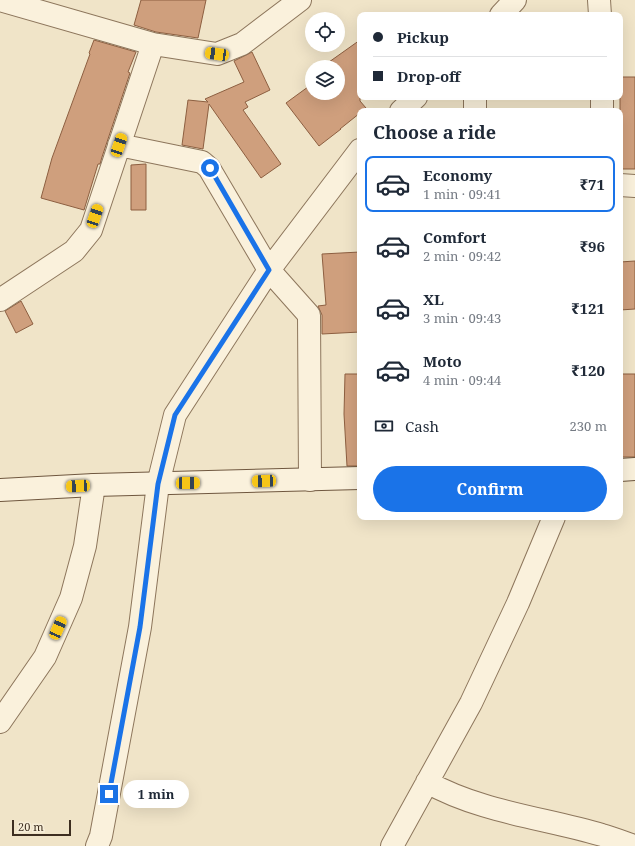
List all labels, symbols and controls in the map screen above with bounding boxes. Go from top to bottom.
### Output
map controls [305,12,345,100]
button: locate [305,12,345,52]
text: Pickup [397,27,449,47]
car [204,46,230,62]
button: layers [305,60,345,100]
text: Drop-off [397,66,461,86]
text: Choose a ride [373,120,496,144]
car [109,132,129,158]
route start [201,159,219,177]
text: Economy [423,165,492,185]
icon: car [375,166,411,202]
text: ₹71 [580,174,605,194]
text: 1 min · 09:41 [423,185,501,203]
car [85,203,105,229]
text: Comfort [423,227,486,247]
icon: car [375,228,411,264]
text: ₹96 [580,236,605,256]
text: 2 min · 09:42 [423,247,501,265]
text: XL [423,289,444,309]
icon: car [375,290,411,326]
text: ₹121 [571,298,605,318]
text: 3 min · 09:43 [423,309,501,327]
text: Moto [423,351,462,371]
icon: car [375,352,411,388]
text: ₹120 [571,360,605,380]
text: 4 min · 09:44 [423,371,501,389]
icon: cash [373,415,395,437]
text: Cash [405,416,439,436]
text: 230 m [570,417,607,435]
button: Confirm [373,466,607,512]
car [252,475,276,487]
car [176,477,200,489]
car [66,479,90,493]
car [48,615,68,641]
callout: 1 min [123,780,189,808]
route end [100,785,118,803]
text: 1 min [138,785,174,803]
scale bar [12,818,71,837]
text: 20 m [18,819,44,834]

